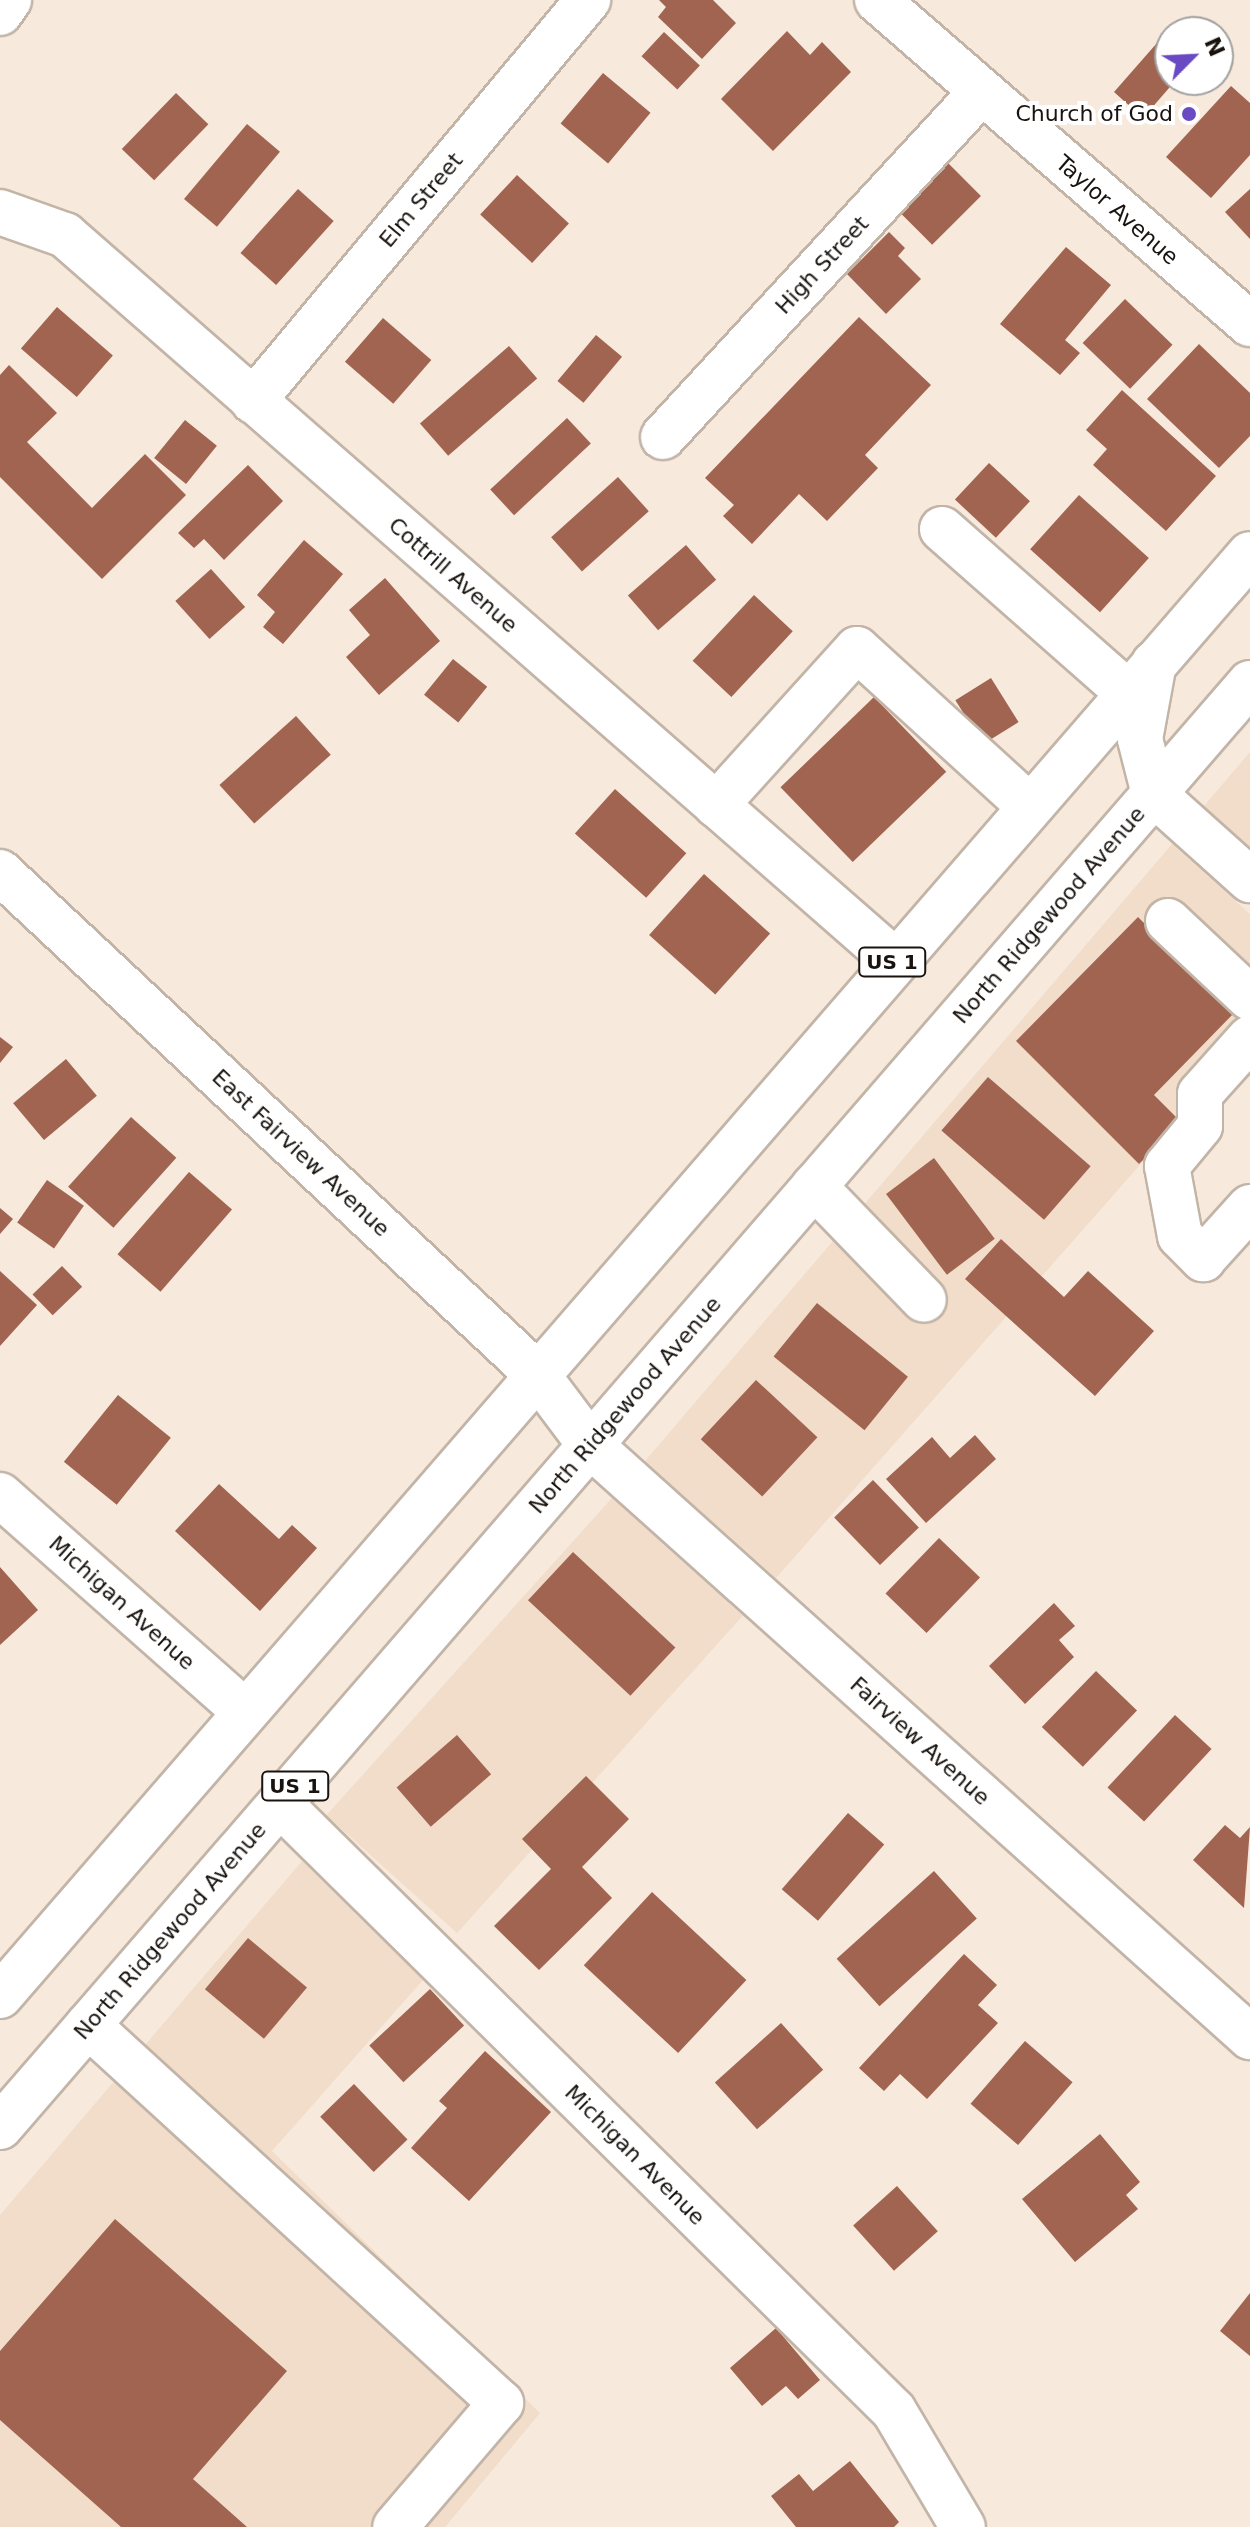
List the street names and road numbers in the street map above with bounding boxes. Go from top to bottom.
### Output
street label: Elm Street [374,147,468,253]
street label: Taylor Avenue [1050,150,1184,270]
street label: High Street [770,211,874,319]
street label: Cottrill Avenue [383,512,523,638]
street label: North Ridgewood Avenue [948,801,1150,1029]
road number: US 1 [858,946,926,978]
street label: East Fairview Avenue [207,1064,395,1242]
street label: North Ridgewood Avenue [524,1291,726,1519]
street label: Michigan Avenue [44,1531,200,1675]
street label: Fairview Avenue [845,1671,995,1811]
road number: US 1 [261,1770,329,1802]
street label: North Ridgewood Avenue [69,1817,271,2045]
street label: Michigan Avenue [559,2079,711,2231]

